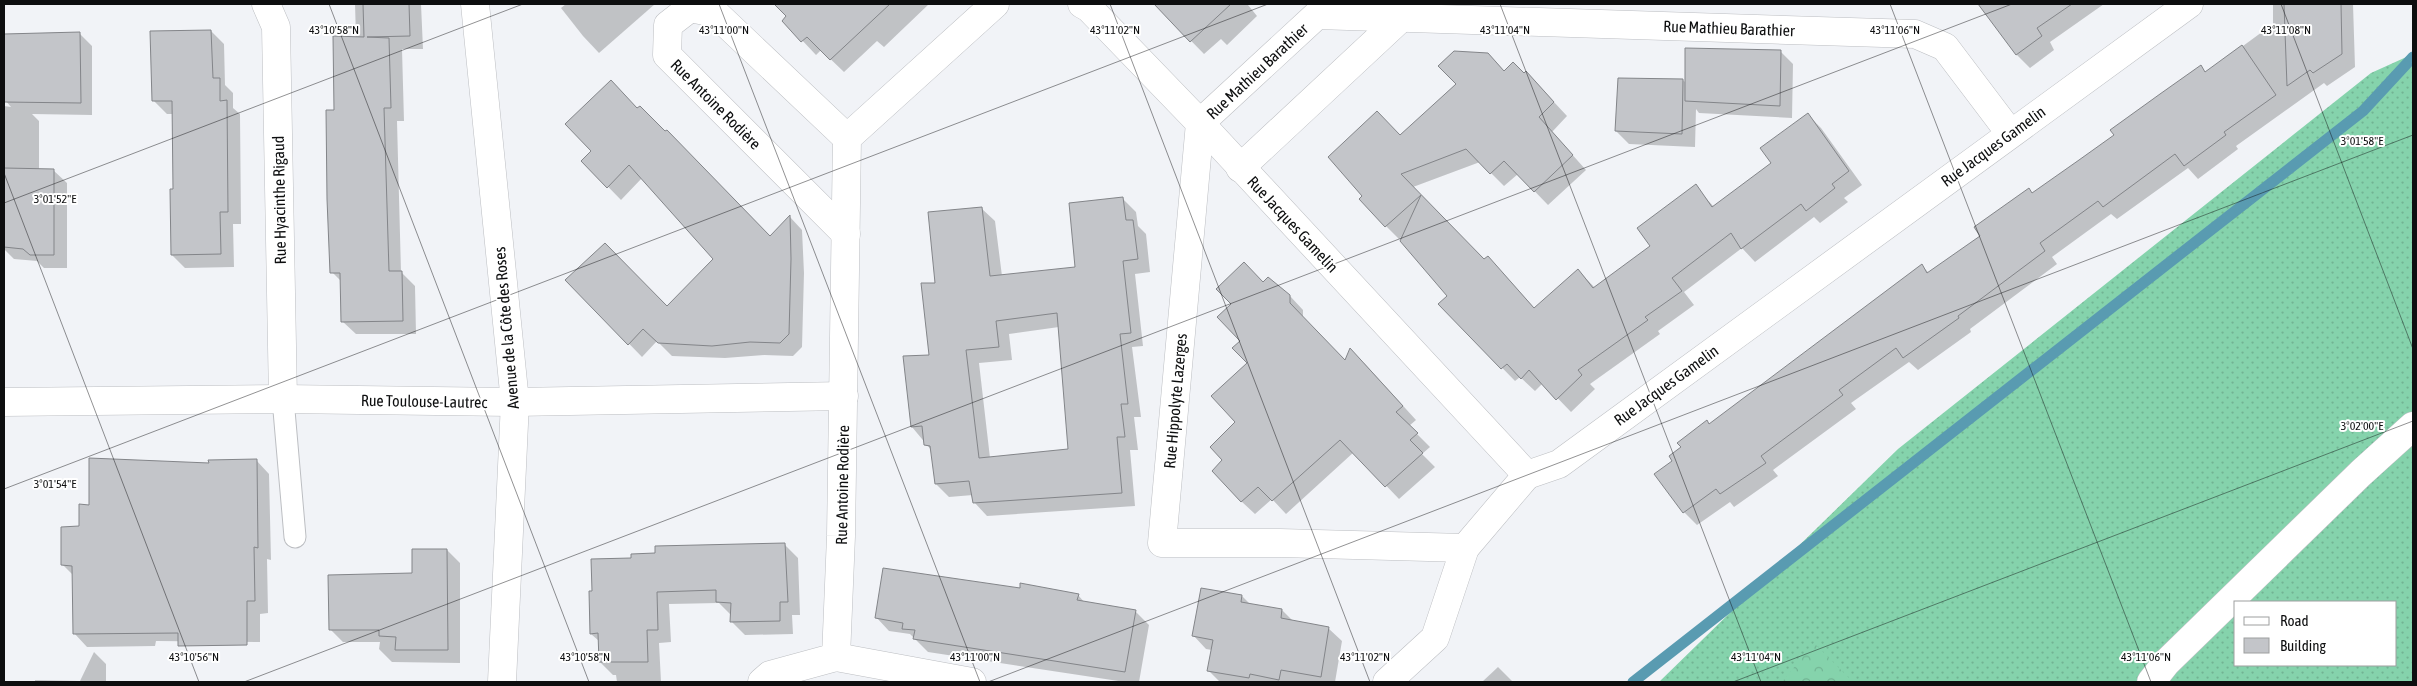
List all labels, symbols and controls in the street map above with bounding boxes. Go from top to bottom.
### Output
street label: Rue Mathieu Barathier [1663,17,1795,39]
street label: Rue Mathieu Barathier [1203,19,1311,122]
text: 43°10'58"N [309,23,359,37]
text: 43°11'00"N [699,23,749,37]
text: 43°11'02"N [1090,23,1140,37]
text: 43°11'04"N [1480,23,1530,37]
text: 43°11'06"N [1870,23,1920,37]
text: 43°11'08"N [2261,23,2311,37]
street label: Rue Antoine Rodière [667,55,765,153]
street label: Rue Jacques Gamelin [1937,102,2049,191]
text: 3°01'58"E [2341,134,2383,148]
street label: Rue Hyacinthe Rigaud [269,136,290,264]
street label: Rue Jacques Gamelin [1243,172,1342,276]
text: 3°01'52"E [34,192,76,206]
street label: Avenue de la Côte des Roses [490,246,522,410]
street label: Rue Hippolyte Lazerges [1160,332,1191,469]
street label: Rue Jacques Gamelin [1610,341,1722,430]
street label: Rue Toulouse-Lautrec [361,391,487,411]
text: 3°02'00"E [2341,419,2383,433]
street label: Rue Antoine Rodière [832,425,852,545]
text: 3°01'54"E [34,477,76,491]
legend [2234,601,2397,666]
text: Road [2280,612,2309,629]
text: Building [2280,637,2326,654]
text: 43°10'56"N [169,650,219,664]
text: 43°10'58"N [560,650,610,664]
text: 43°11'00"N [950,650,1000,664]
text: 43°11'02"N [1340,650,1390,664]
text: 43°11'04"N [1731,650,1781,664]
text: 43°11'06"N [2121,650,2171,664]

